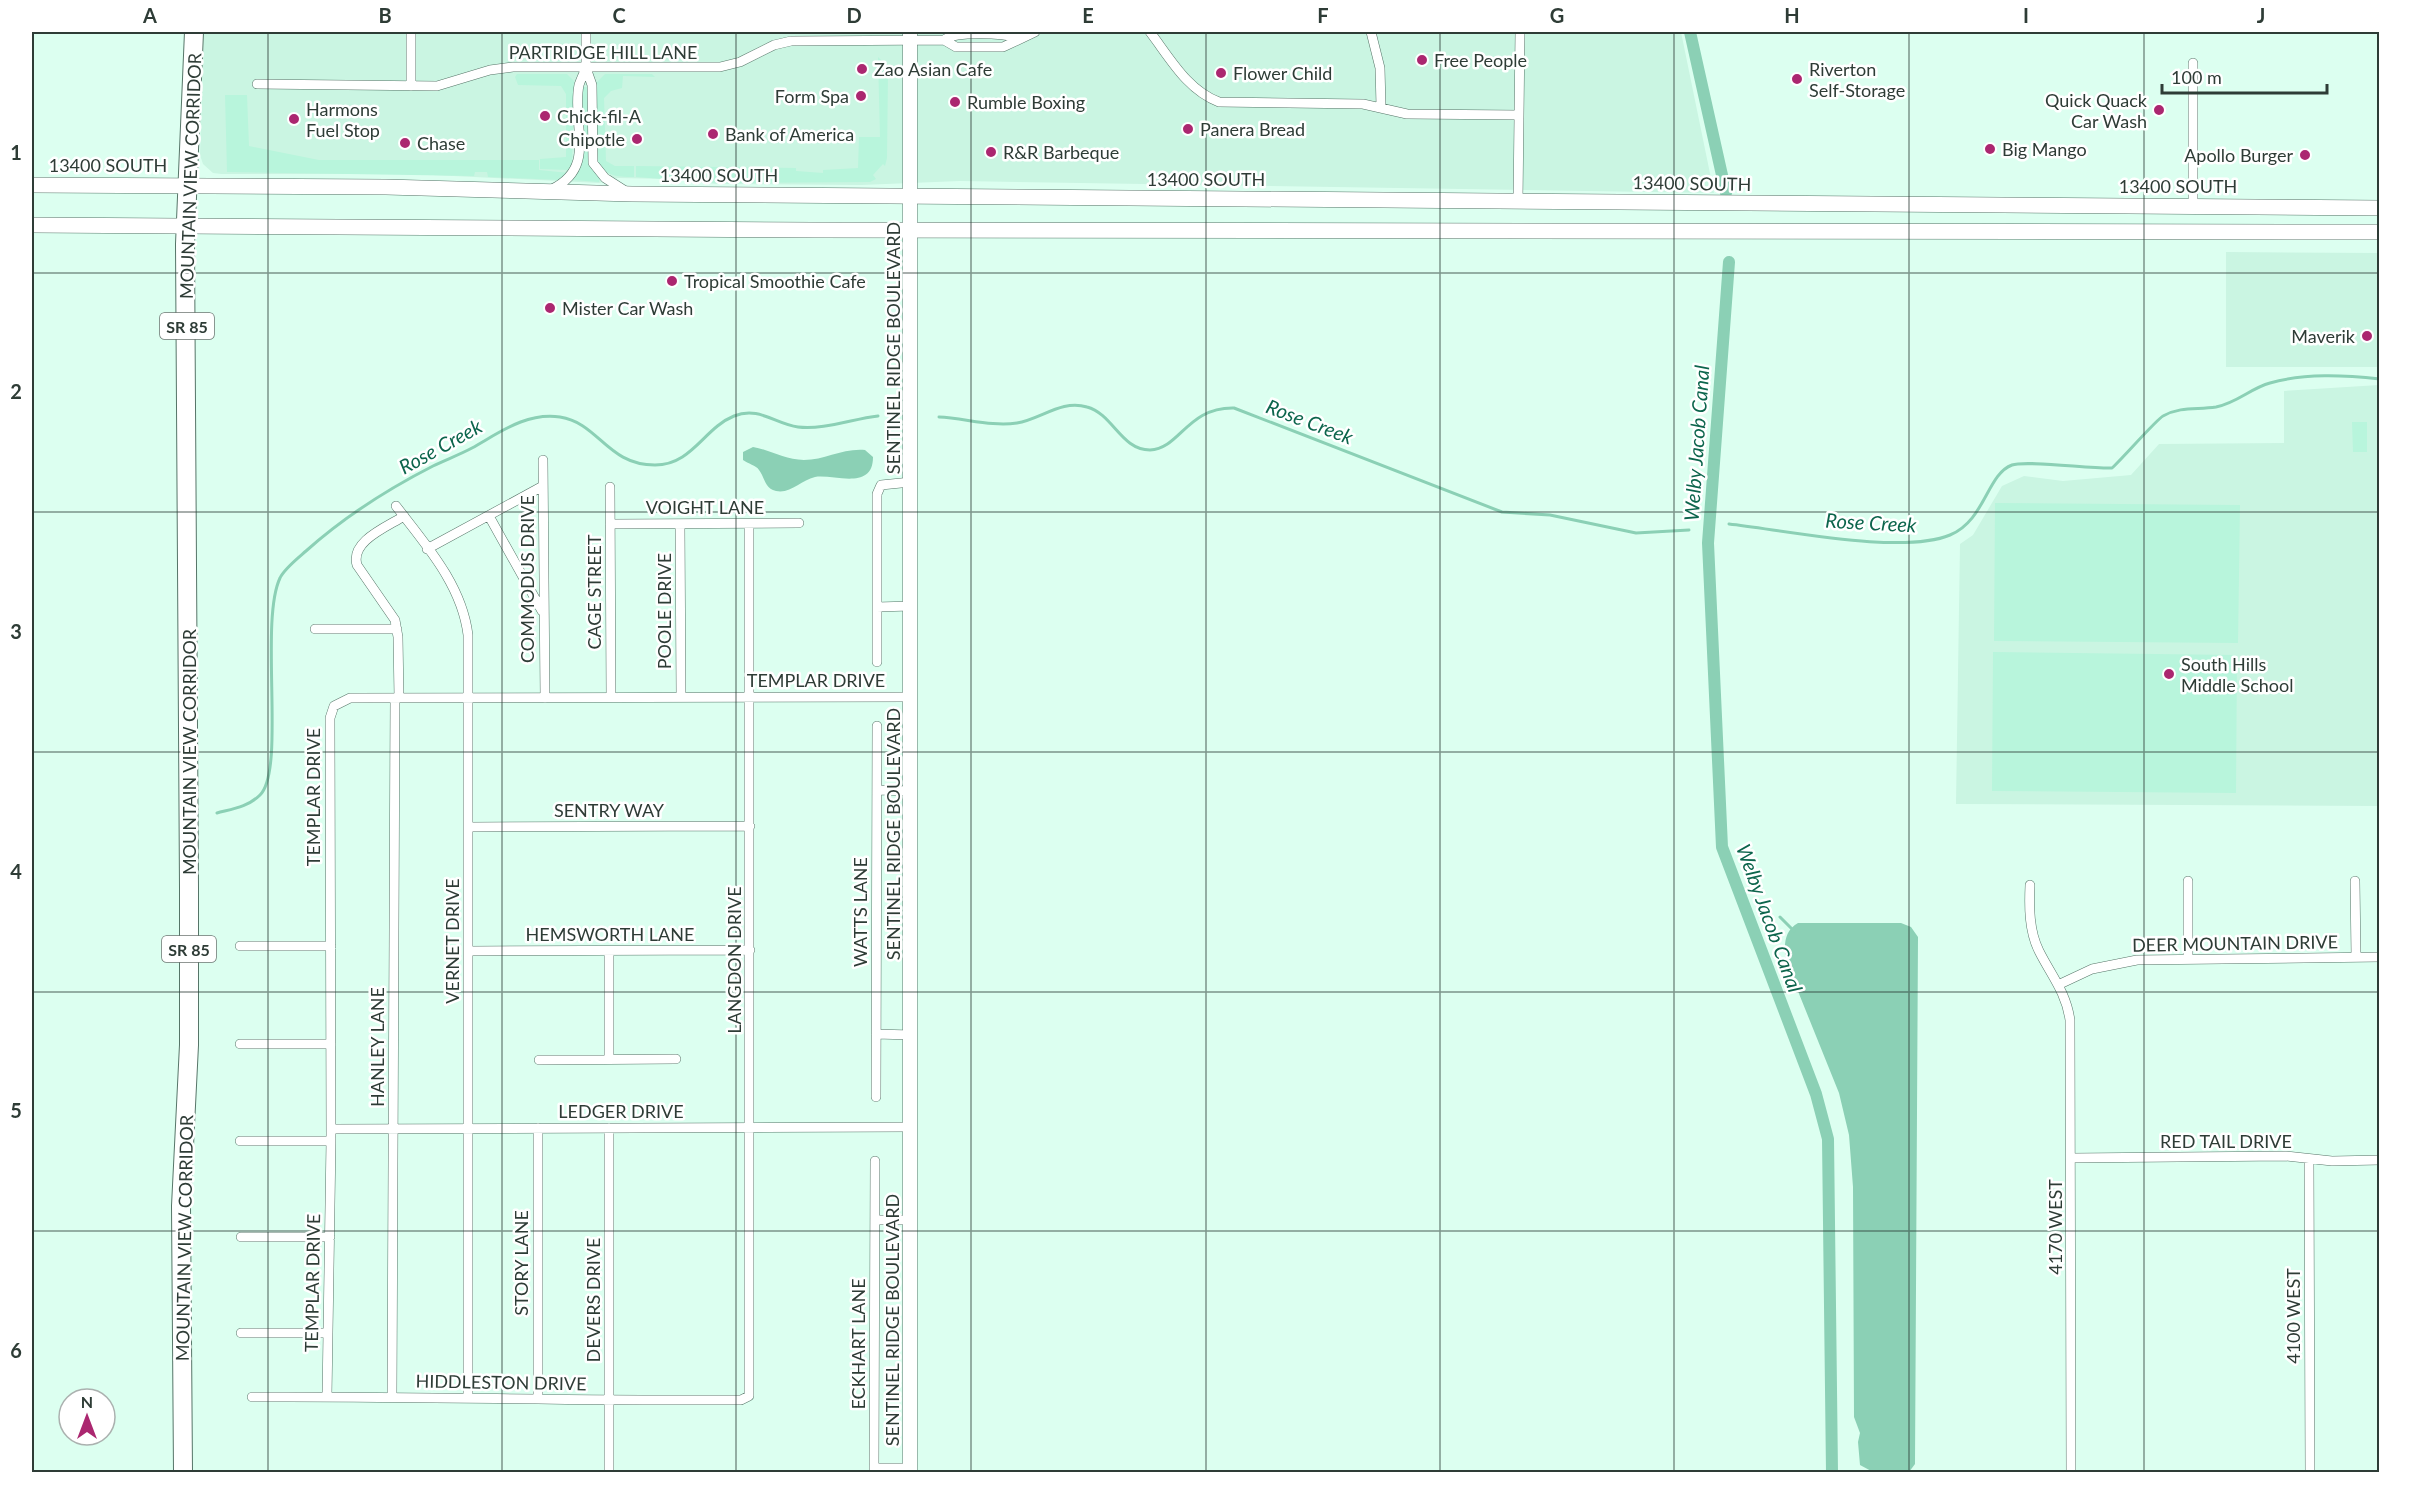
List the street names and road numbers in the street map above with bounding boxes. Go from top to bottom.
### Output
street label: PARTRIDGE HILL LANE [509,41,697,63]
street label: MOUNTAIN VIEW CORRIDOR [175,52,205,299]
street label: 13400 SOUTH [49,154,167,176]
street label: 13400 SOUTH [660,164,778,186]
street label: 13400 SOUTH [1147,168,1265,190]
street label: 13400 SOUTH [1633,171,1751,195]
street label: 13400 SOUTH [2119,175,2237,197]
street label: SENTINEL RIDGE BOULEVARD [882,222,904,474]
road number: SR 85 [160,313,214,339]
street label: COMMODUS DRIVE [516,495,538,663]
street label: VOIGHT LANE [646,496,764,518]
street label: CAGE STREET [583,534,605,650]
street label: POOLE DRIVE [653,553,675,669]
street label: MOUNTAIN VIEW CORRIDOR [178,628,200,875]
street label: TEMPLAR DRIVE [747,669,885,691]
street label: SENTINEL RIDGE BOULEVARD [882,708,904,960]
street label: TEMPLAR DRIVE [302,728,324,866]
street label: SENTRY WAY [554,799,665,821]
street label: WATTS LANE [849,857,871,967]
street label: VERNET DRIVE [441,878,463,1004]
street label: LANGDON DRIVE [723,886,745,1034]
street label: HEMSWORTH LANE [526,923,694,945]
street label: DEER MOUNTAIN DRIVE [2132,930,2338,956]
road number: SR 85 [162,936,216,962]
street label: HANLEY LANE [366,987,388,1107]
street label: LEDGER DRIVE [558,1100,684,1122]
street label: MOUNTAIN VIEW CORRIDOR [171,1114,197,1361]
street label: RED TAIL DRIVE [2160,1130,2292,1152]
street label: 4170 WEST [2044,1179,2066,1275]
street label: SENTINEL RIDGE BOULEVARD [881,1194,903,1446]
street label: STORY LANE [510,1210,532,1316]
street label: TEMPLAR DRIVE [300,1214,324,1352]
street label: DEVERS DRIVE [582,1238,604,1362]
street label: 4100 WEST [2282,1268,2304,1364]
street label: ECKHART LANE [847,1278,869,1410]
street label: HIDDLESTON DRIVE [415,1370,587,1394]

